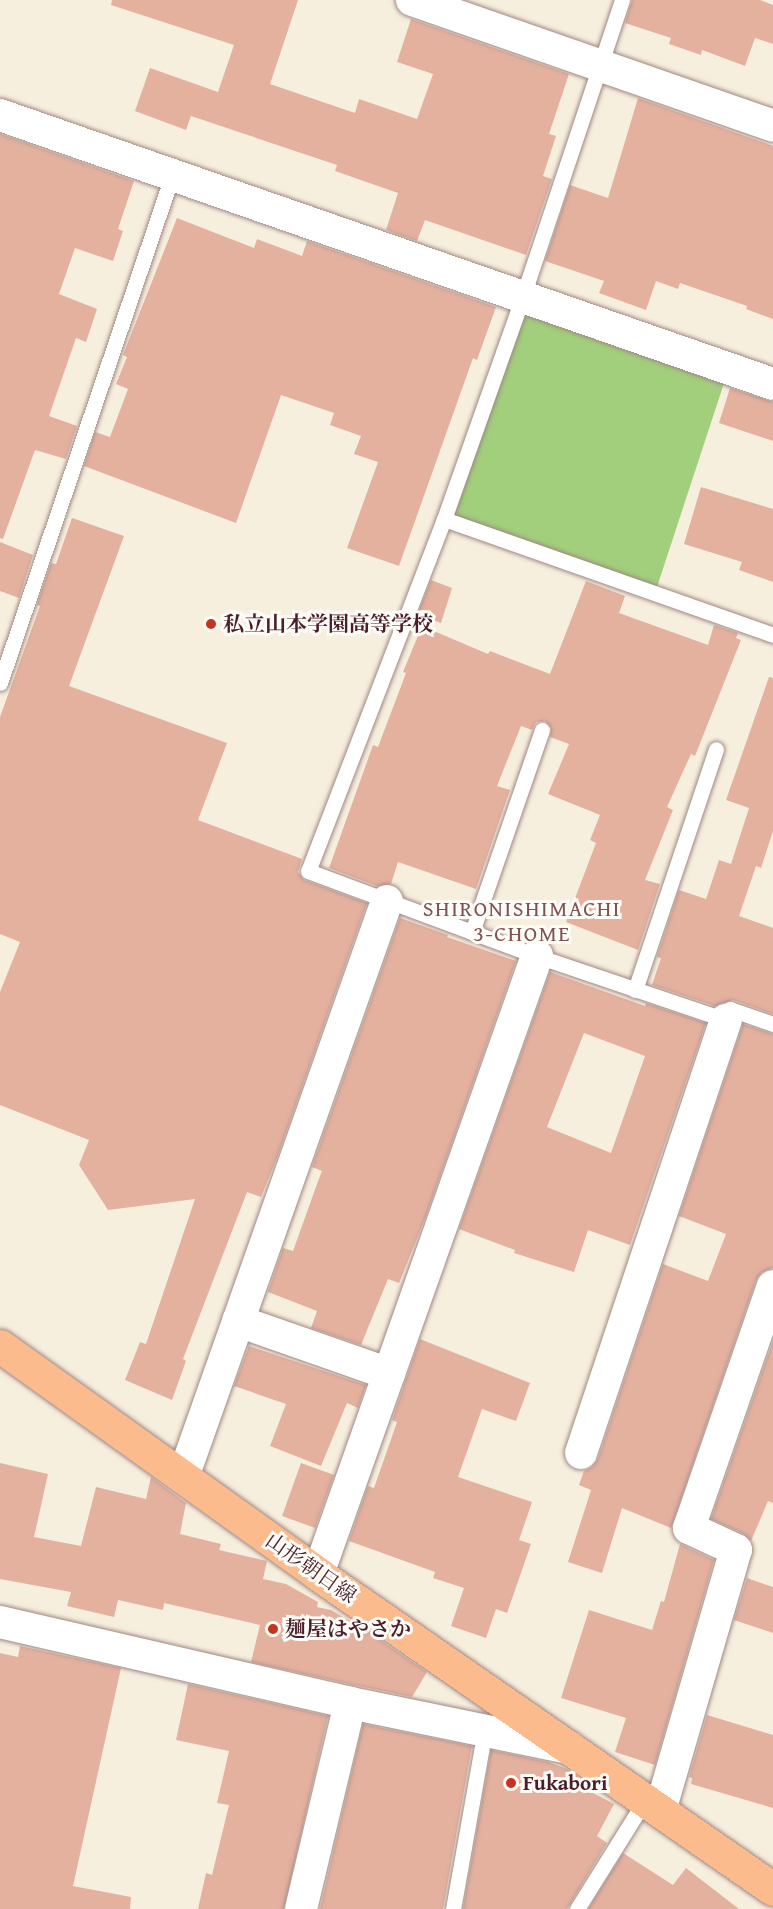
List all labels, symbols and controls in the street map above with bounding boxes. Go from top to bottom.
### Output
place label: 私立山本学園高等学校 [223,611,433,637]
marker: 私立山本学園高等学校 [204,617,218,631]
district label: SHIRONISHIMACHI 3-CHOME [423,895,621,946]
street label: 山形朝日線 [261,1528,361,1608]
place label: 麺屋はやさか [285,1616,411,1642]
marker: 麺屋はやさか [266,1622,280,1636]
place label: Fukabori [523,1770,607,1796]
marker: Fukabori [504,1776,518,1790]

